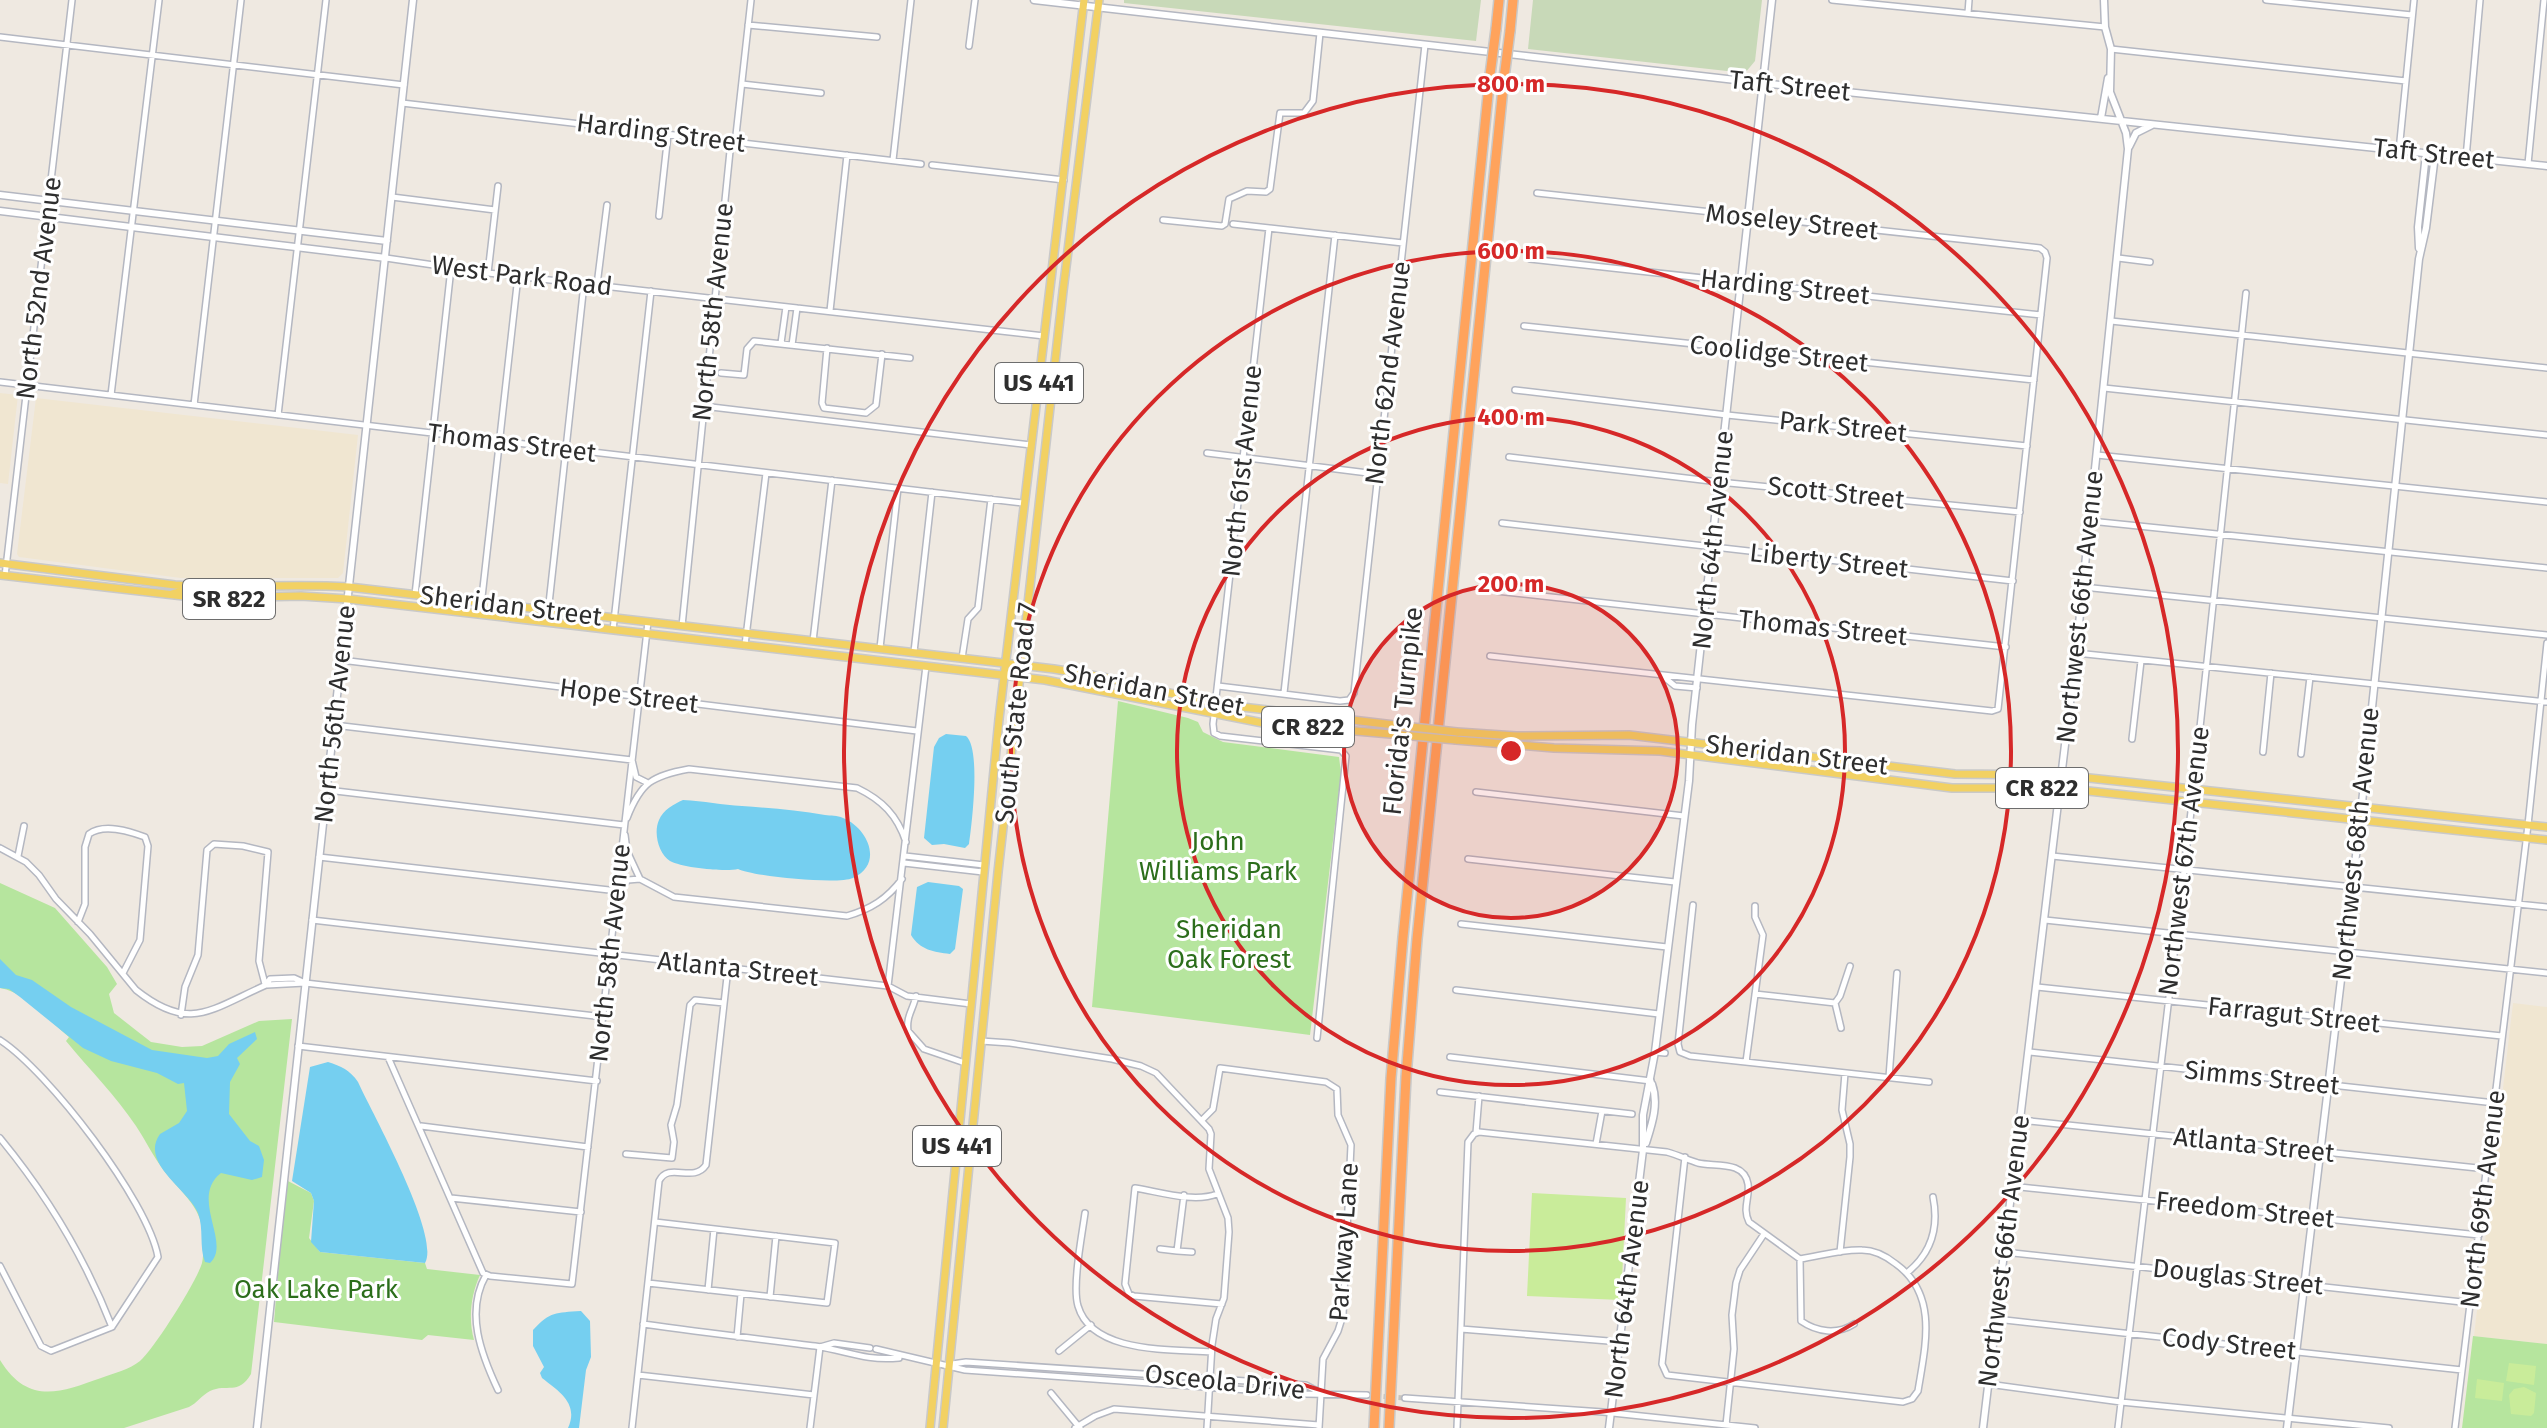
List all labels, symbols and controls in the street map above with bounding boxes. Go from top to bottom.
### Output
street label: Taft Street [1728,64,1853,108]
text: 800 m [1477,70,1545,98]
street label: Harding Street [575,107,748,159]
street label: Taft Street [2372,132,2497,176]
street label: North 52nd Avenue [10,175,68,401]
street label: Moseley Street [1704,198,1881,247]
street label: North 58th Avenue [686,201,740,423]
text: 600 m [1477,237,1545,265]
street label: West Park Road [430,250,614,302]
street label: North 62nd Avenue [1359,260,1417,486]
street label: Harding Street [1699,263,1872,311]
street label: Coolidge Street [1688,329,1871,379]
road number: US 441 [995,363,1083,403]
street label: North 61st Avenue [1215,363,1269,579]
text: 400 m [1477,403,1545,431]
street label: Park Street [1777,405,1909,449]
street label: Thomas Street [426,417,599,469]
street label: North 64th Avenue [1686,429,1740,651]
street label: Northwest 66th Avenue [2050,469,2110,745]
street label: Scott Street [1766,470,1907,516]
street label: Liberty Street [1748,537,1910,585]
text: 200 m [1478,570,1544,598]
road number: SR 822 [183,579,275,619]
street label: Sheridan Street [418,579,604,633]
street label: South State Road 7 [989,601,1043,825]
street label: North 56th Avenue [308,603,362,825]
street label: Thomas Street [1737,604,1910,652]
street label: Florida's Turnpike [1377,605,1429,817]
street label: Sheridan Street [1061,657,1248,723]
street label: Hope Street [558,672,701,720]
street label: Northwest 68th Avenue [2326,706,2386,982]
road number: CR 822 [1262,707,1354,747]
street label: Northwest 67th Avenue [2152,724,2216,998]
street label: Sheridan Street [1704,728,1890,782]
centre of rings [1497,737,1525,765]
road number: CR 822 [1996,768,2088,808]
park label: John Williams Park [1139,826,1298,887]
street label: North 58th Avenue [583,842,637,1064]
park label: Sheridan Oak Forest [1167,914,1292,975]
street label: Atlanta Street [656,945,821,993]
street label: Farragut Street [2206,991,2383,1040]
street label: Simms Street [2183,1054,2342,1102]
street label: North 69th Avenue [2454,1088,2512,1310]
street label: Northwest 66th Avenue [1972,1113,2036,1389]
street label: Atlanta Street [2172,1121,2337,1169]
road number: US 441 [913,1126,1001,1166]
street label: Parkway Lane [1323,1162,1365,1322]
street label: North 64th Avenue [1598,1178,1656,1400]
street label: Freedom Street [2154,1185,2337,1235]
street label: Douglas Street [2151,1253,2326,1301]
park label: Oak Lake Park [234,1274,399,1305]
street label: Cody Street [2160,1322,2298,1367]
street label: Osceola Drive [1143,1358,1307,1406]

